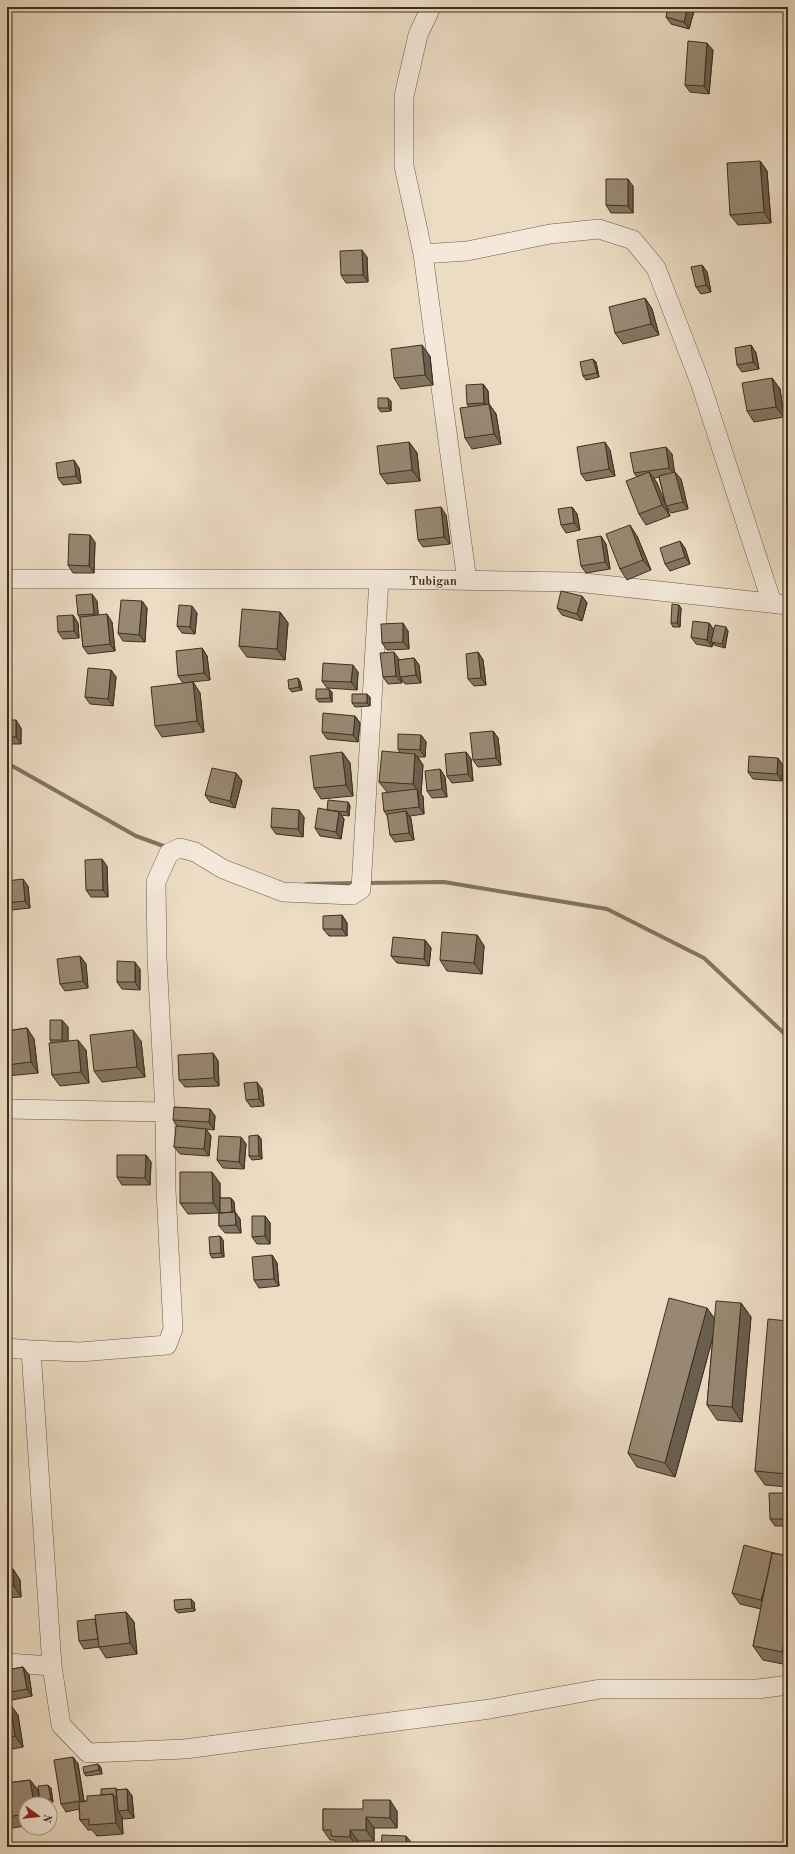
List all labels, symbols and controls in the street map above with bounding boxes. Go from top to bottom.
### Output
district label: Tubigan [409,575,457,588]
north arrow [18,1796,58,1836]
text: N [40,1813,53,1824]

